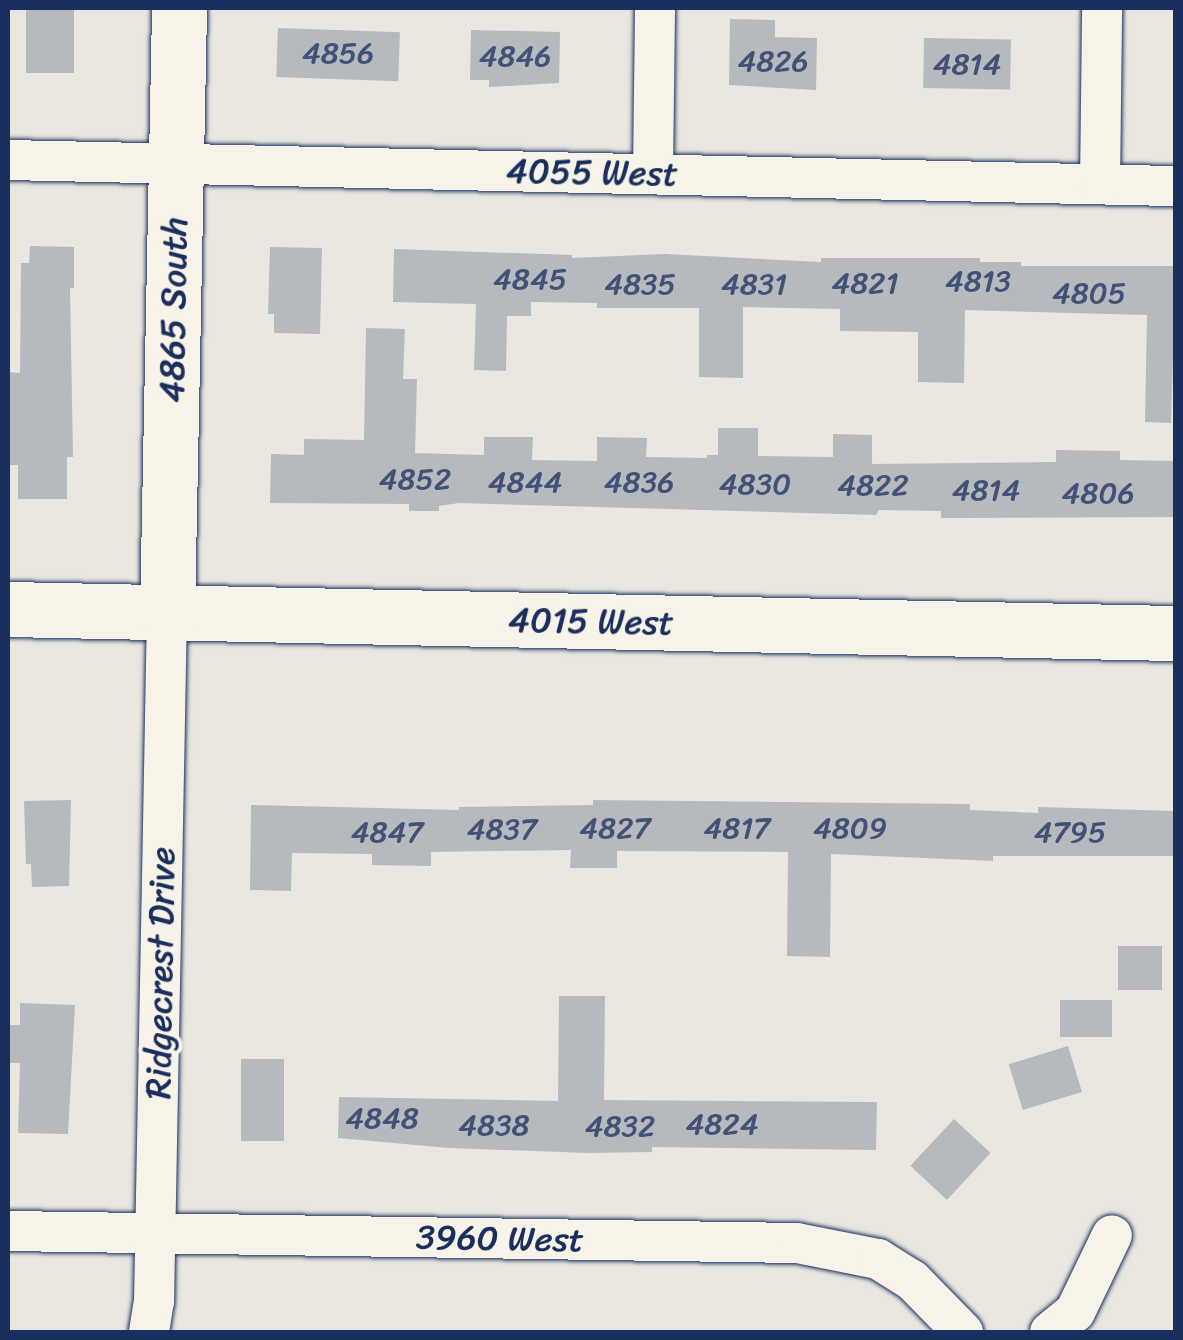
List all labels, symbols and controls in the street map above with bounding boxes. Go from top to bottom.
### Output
house number: 4856 [302,35,374,71]
house number: 4846 [479,38,551,74]
house number: 4826 [737,43,809,79]
house number: 4814 [933,46,1001,82]
street label: 4055 West [506,150,678,194]
street label: 4865 South [150,217,196,403]
house number: 4845 [493,261,567,297]
house number: 4813 [945,263,1011,299]
house number: 4821 [831,265,899,301]
house number: 4835 [604,266,676,302]
house number: 4831 [721,266,787,302]
house number: 4805 [1052,275,1126,311]
house number: 4852 [379,461,451,497]
house number: 4844 [488,464,562,500]
house number: 4836 [604,464,674,500]
house number: 4830 [719,466,791,502]
house number: 4822 [837,467,909,503]
house number: 4814 [952,472,1020,508]
house number: 4806 [1062,475,1134,511]
street label: 4015 West [508,599,674,643]
house number: 4827 [579,810,651,846]
house number: 4817 [704,810,770,846]
house number: 4809 [813,810,887,846]
house number: 4837 [467,811,537,847]
house number: 4847 [351,814,423,850]
house number: 4795 [1034,814,1106,850]
street label: Ridgecrest Drive [137,847,183,1099]
house number: 4848 [345,1100,419,1136]
house number: 4824 [686,1106,758,1142]
house number: 4838 [458,1107,530,1143]
house number: 4832 [585,1108,655,1144]
street label: 3960 West [416,1216,584,1260]

